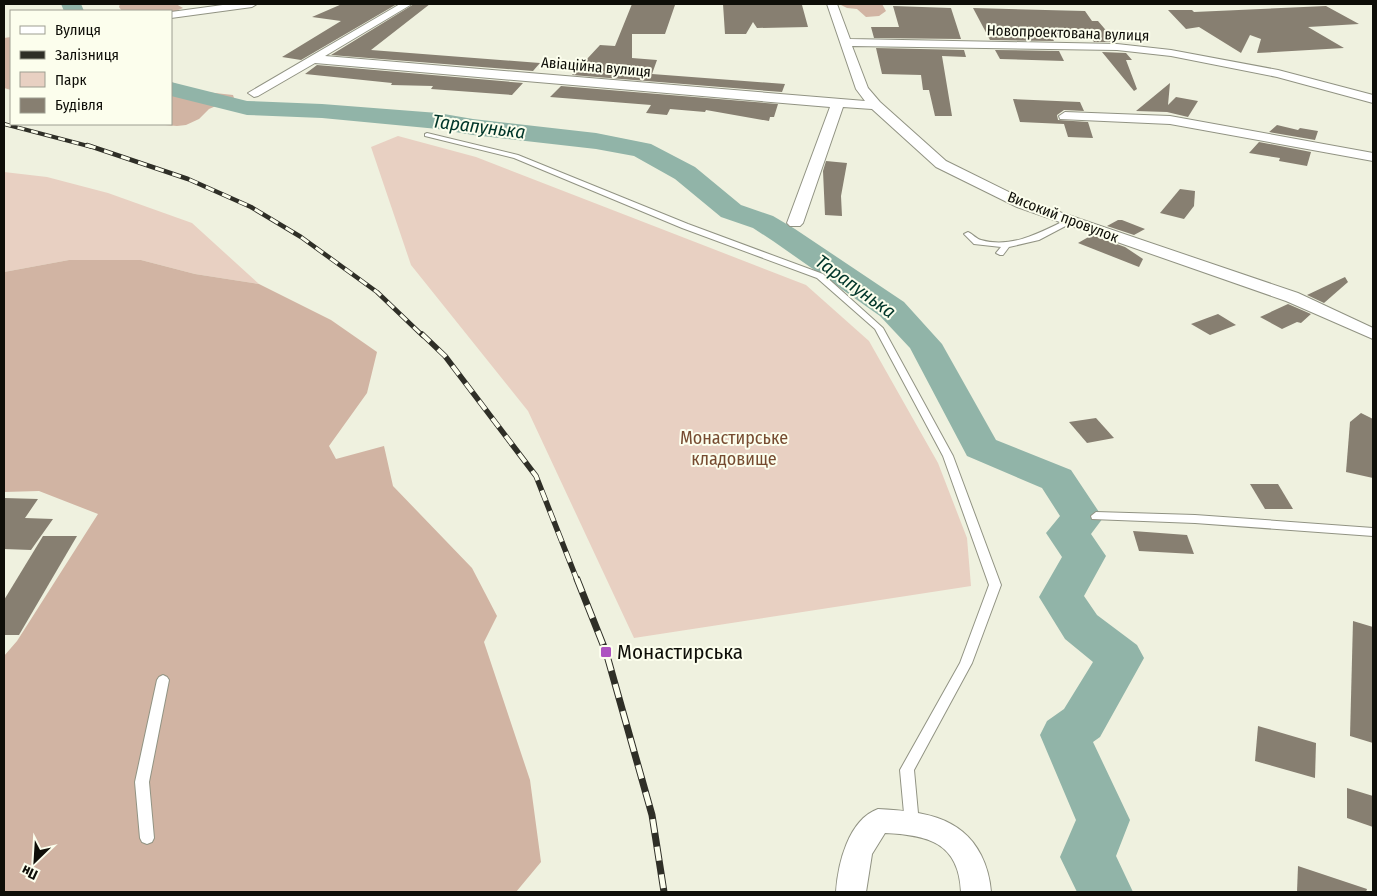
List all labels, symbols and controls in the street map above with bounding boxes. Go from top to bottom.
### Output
legend [10,10,172,125]
text: Вулиця [55,21,101,39]
street label: Новопроектована вулиця [986,21,1150,45]
text: Залізниця [55,46,119,64]
street label: Авіаційна вулиця [540,53,652,81]
text: Парк [55,71,86,89]
text: Будівля [55,96,103,114]
water label: Тарапунька [431,109,527,144]
street label: Високий провулок [1005,188,1121,246]
water label: Тарапунька [811,250,900,323]
park label: Монастирське кладовище [680,427,788,470]
place label: Монастирська [617,639,743,665]
marker: Монастирська [599,645,613,659]
north arrow [10,836,60,886]
text: Пн [19,861,40,883]

